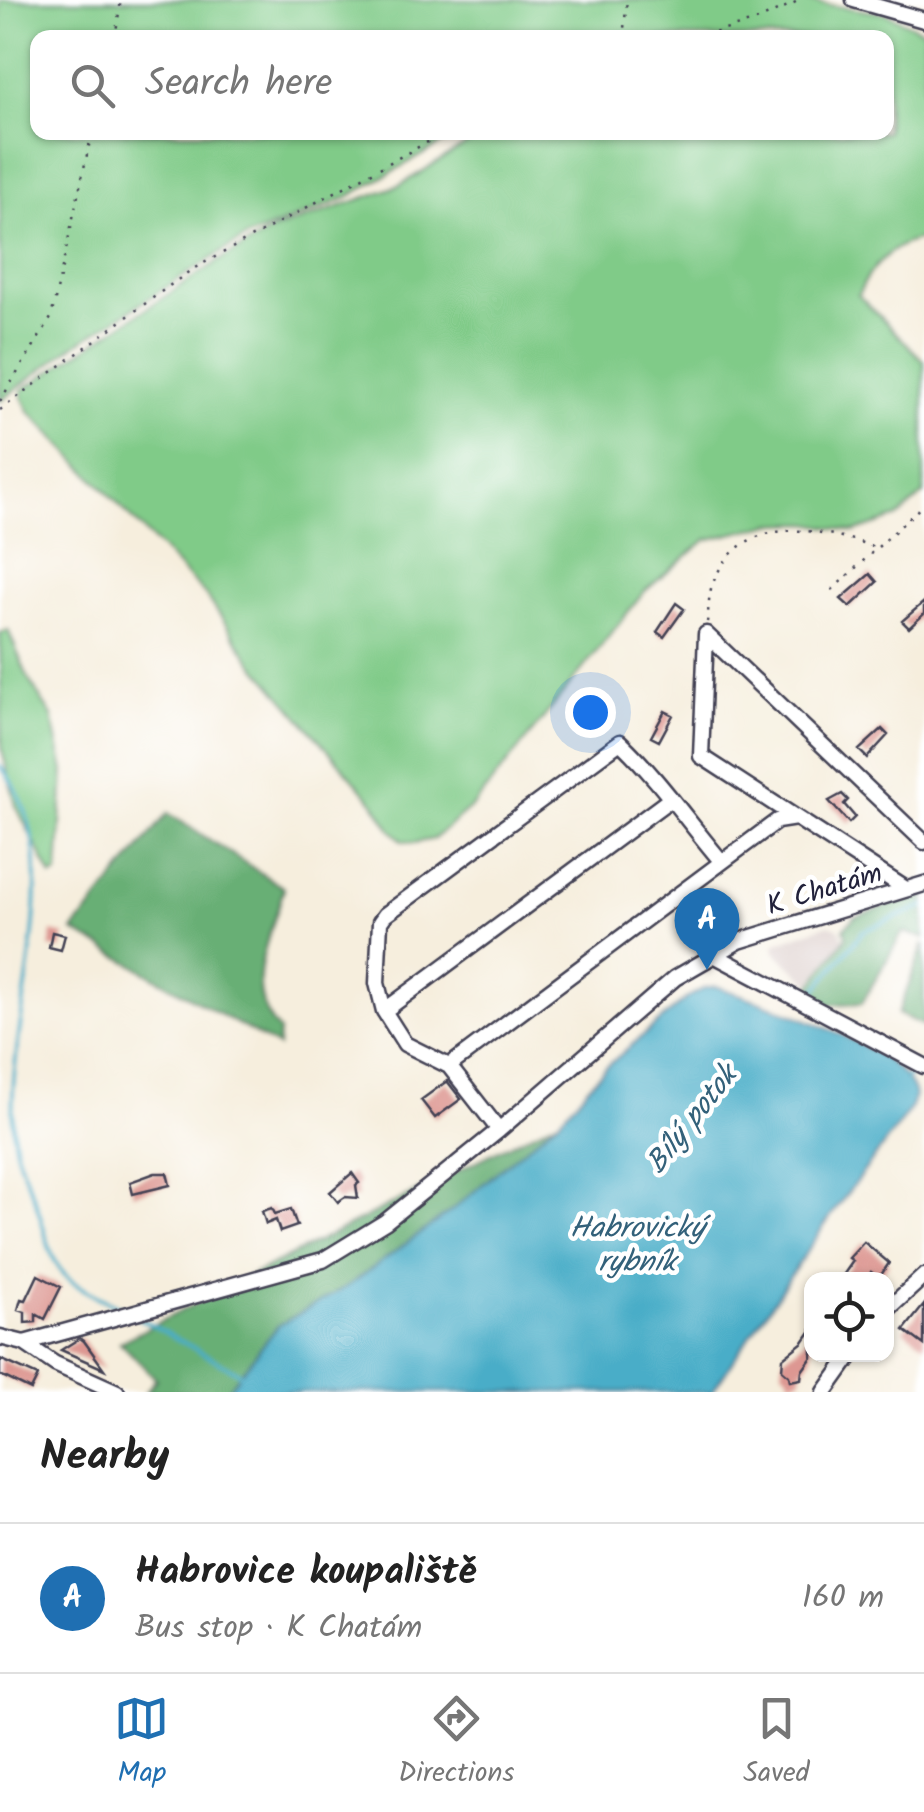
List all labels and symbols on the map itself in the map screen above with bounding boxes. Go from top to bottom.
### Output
your location [565,687,616,738]
street label: K Chatám [761,851,888,929]
pin: A [674,888,740,970]
water label: Bílý potok [635,1052,753,1185]
water label: Habrovický rybník [570,1205,711,1287]

